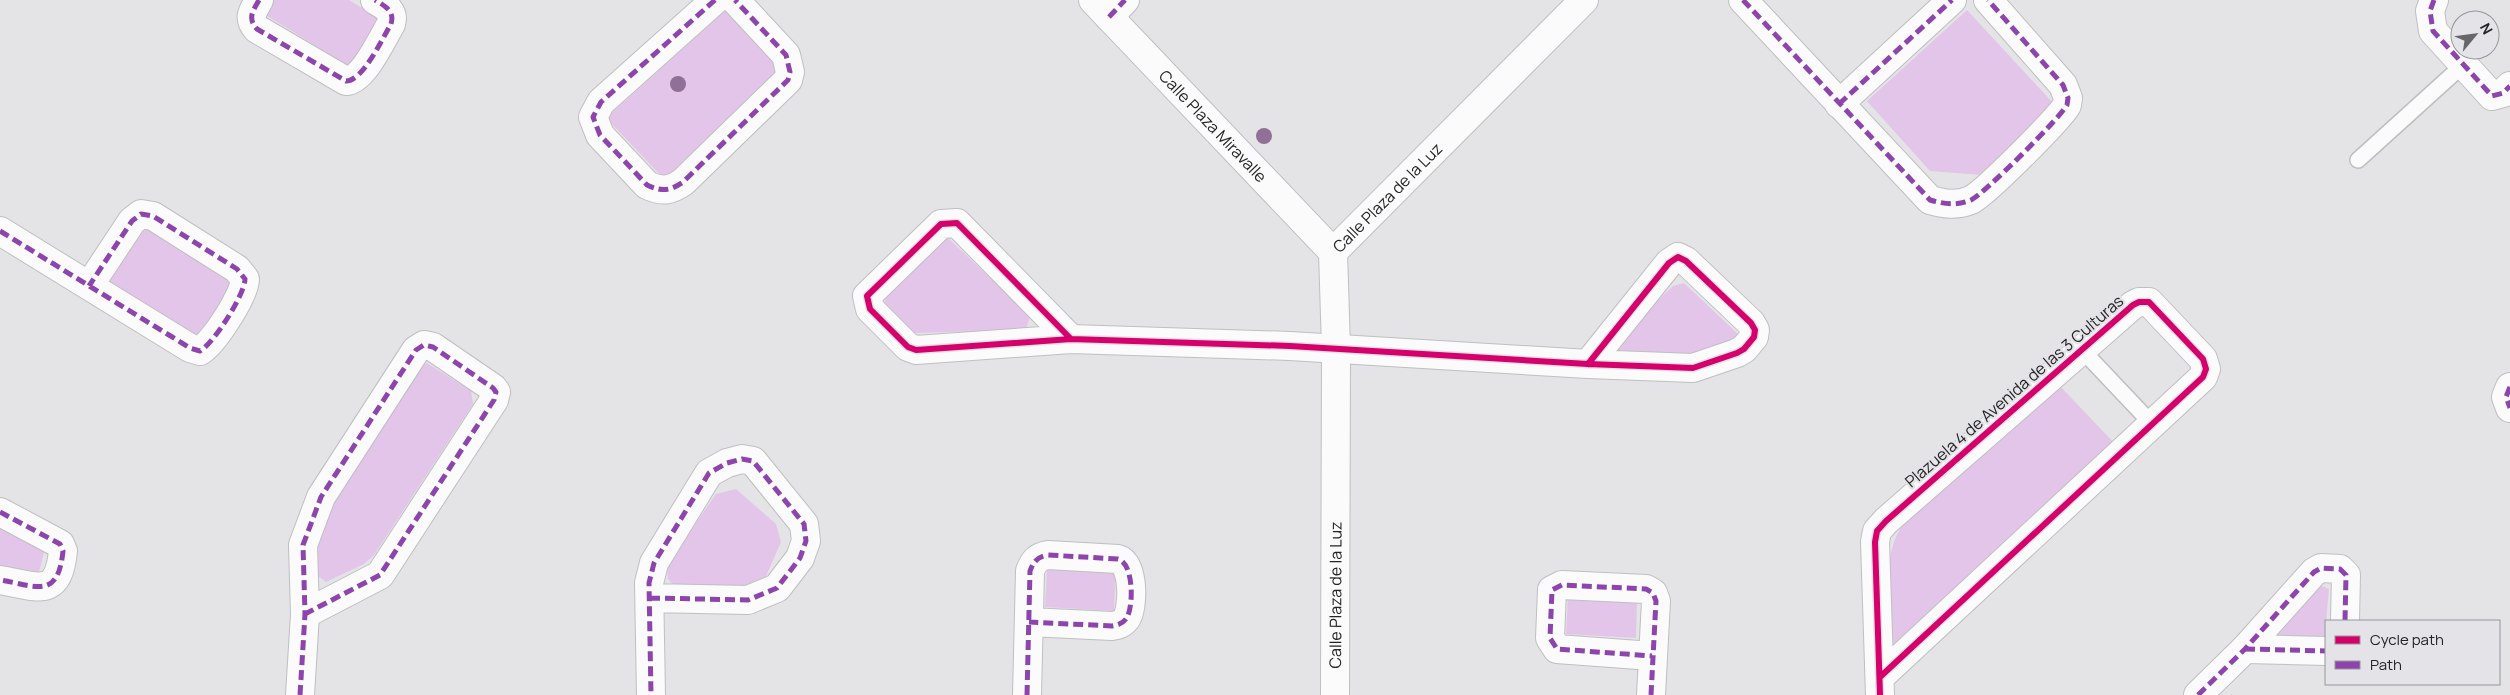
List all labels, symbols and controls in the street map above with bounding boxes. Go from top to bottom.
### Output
north arrow [2450,10,2500,60]
text: N [2476,19,2498,37]
street label: Calle Plaza Miravalle [1154,65,1272,187]
street label: Calle Plaza de la Luz [1328,138,1447,257]
street label: Plazuela 4 de Avenida de las 3 Culturas [1900,290,2128,492]
street label: Calle Plaza de la Luz [1324,522,1346,668]
legend [2325,620,2500,685]
text: Cycle path [2370,629,2444,650]
text: Path [2370,654,2402,675]

